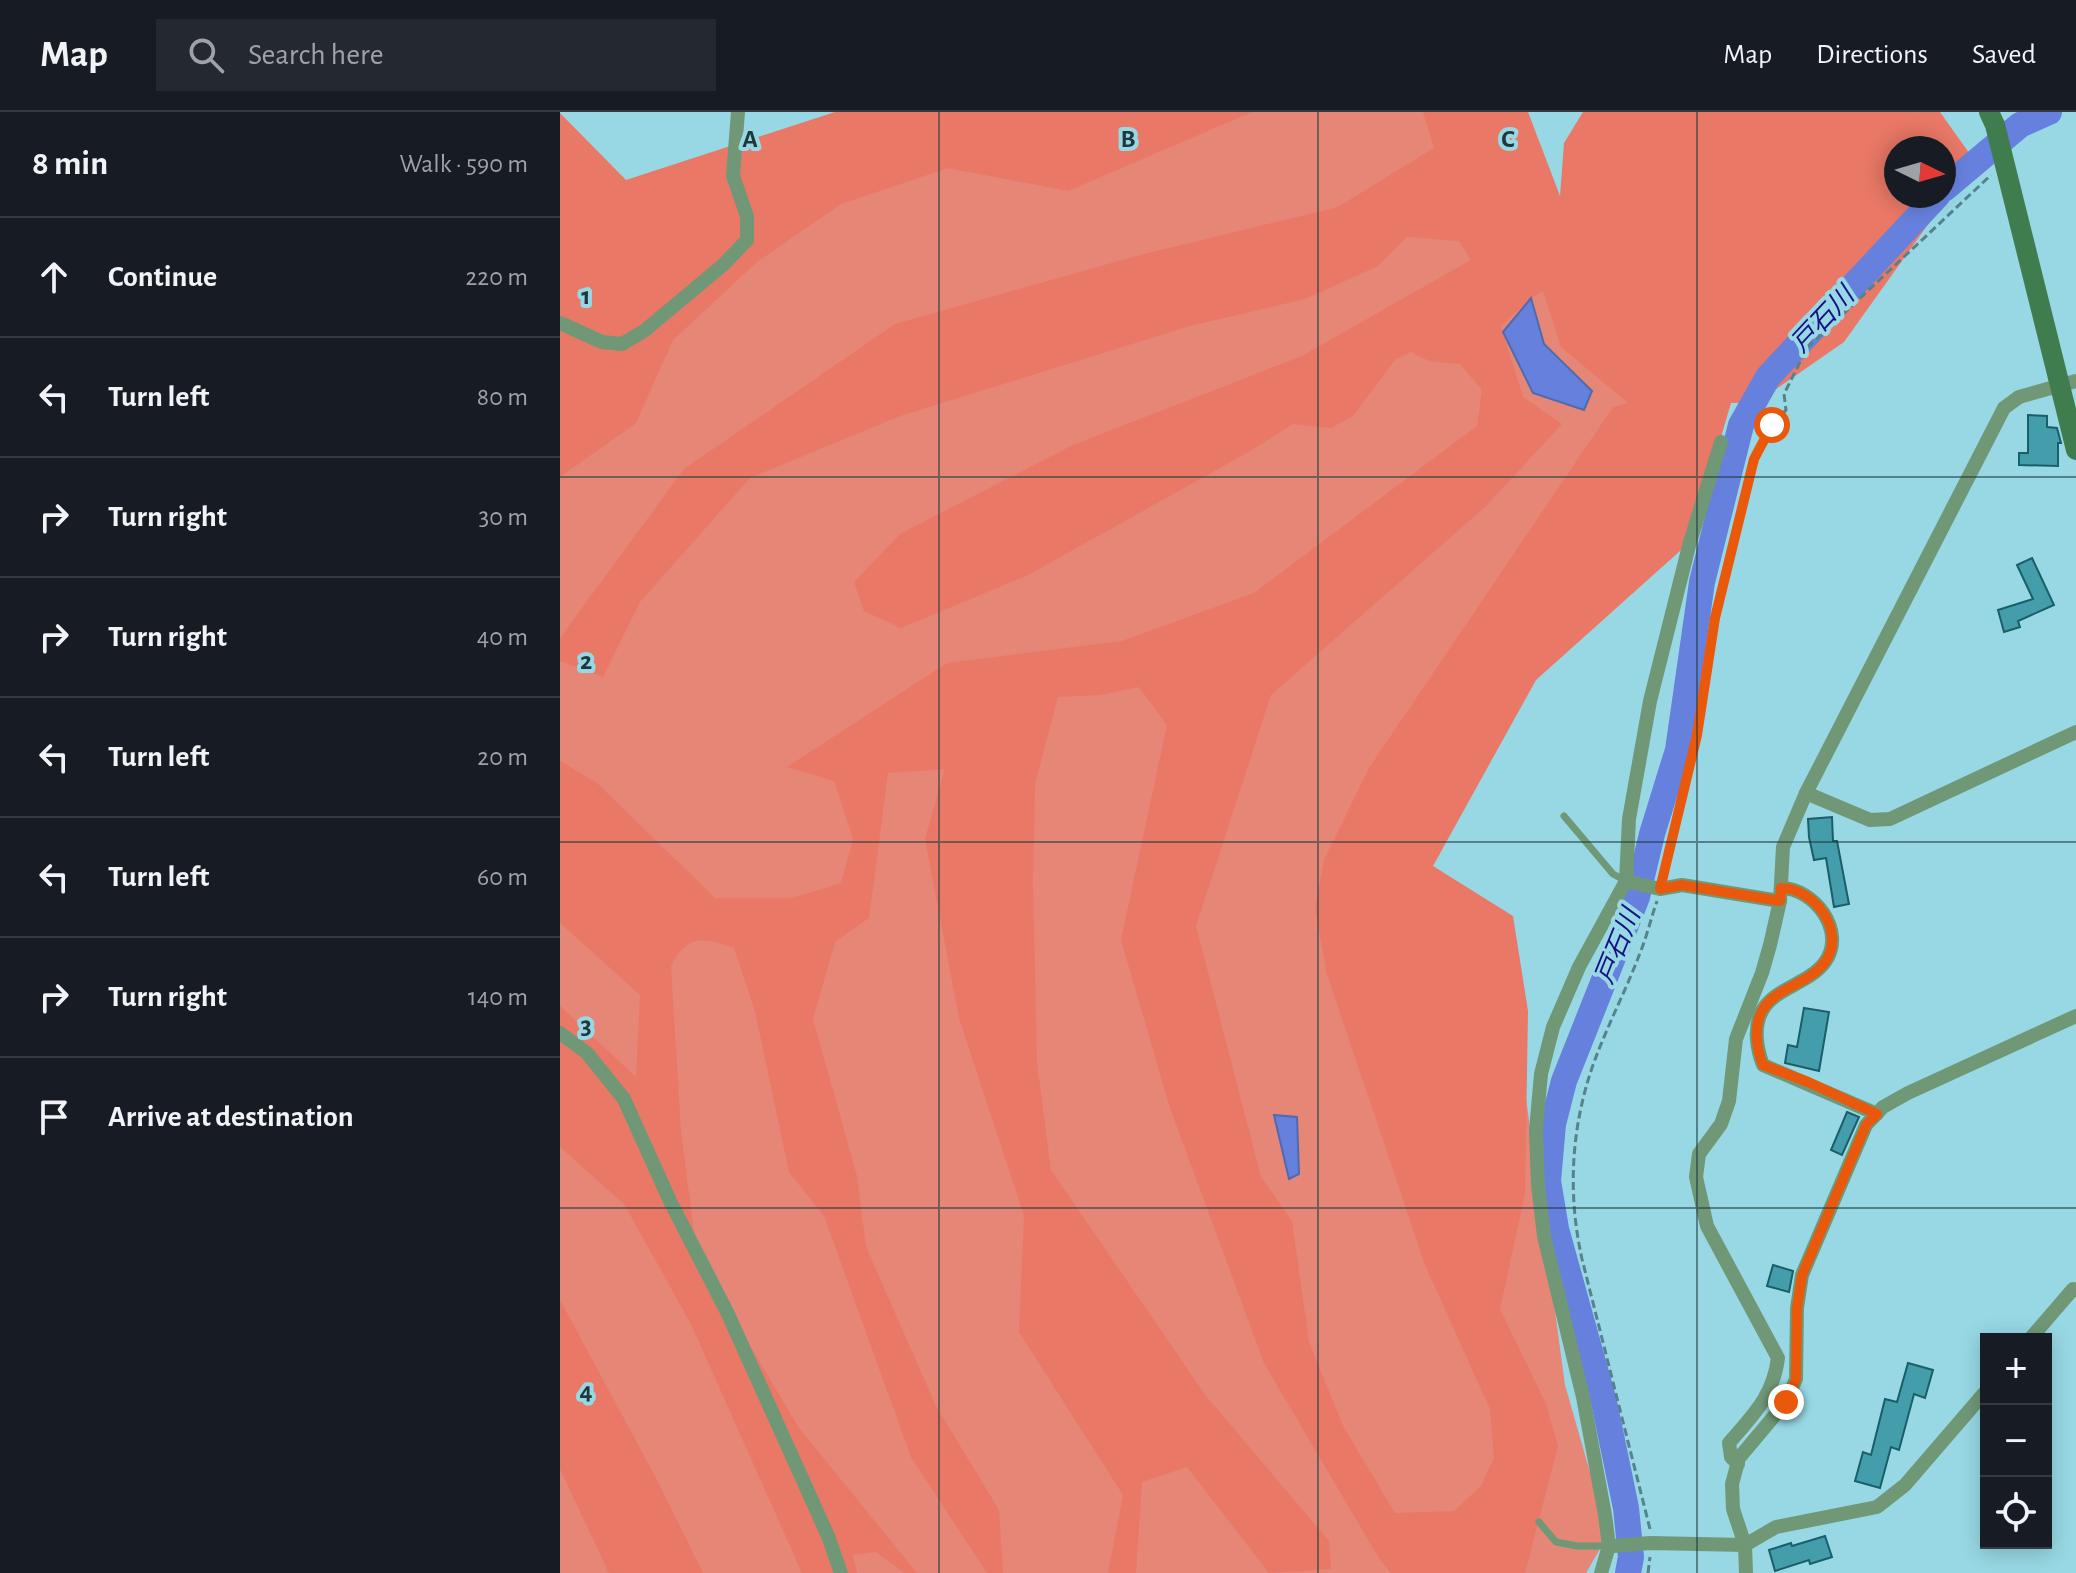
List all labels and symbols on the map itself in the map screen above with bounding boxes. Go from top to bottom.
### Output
text: A [742,126,758,152]
text: B [1120,126,1136,152]
text: C [1501,126,1515,152]
north arrow [1884,136,1956,208]
water label: 戸石川 [1787,280,1861,357]
text: 1 [581,283,591,309]
route start [1754,407,1790,443]
text: 2 [580,648,592,674]
water label: 戸石川 [1591,903,1646,987]
text: 3 [580,1013,592,1039]
text: 4 [579,1378,593,1404]
route end [1768,1384,1804,1420]

